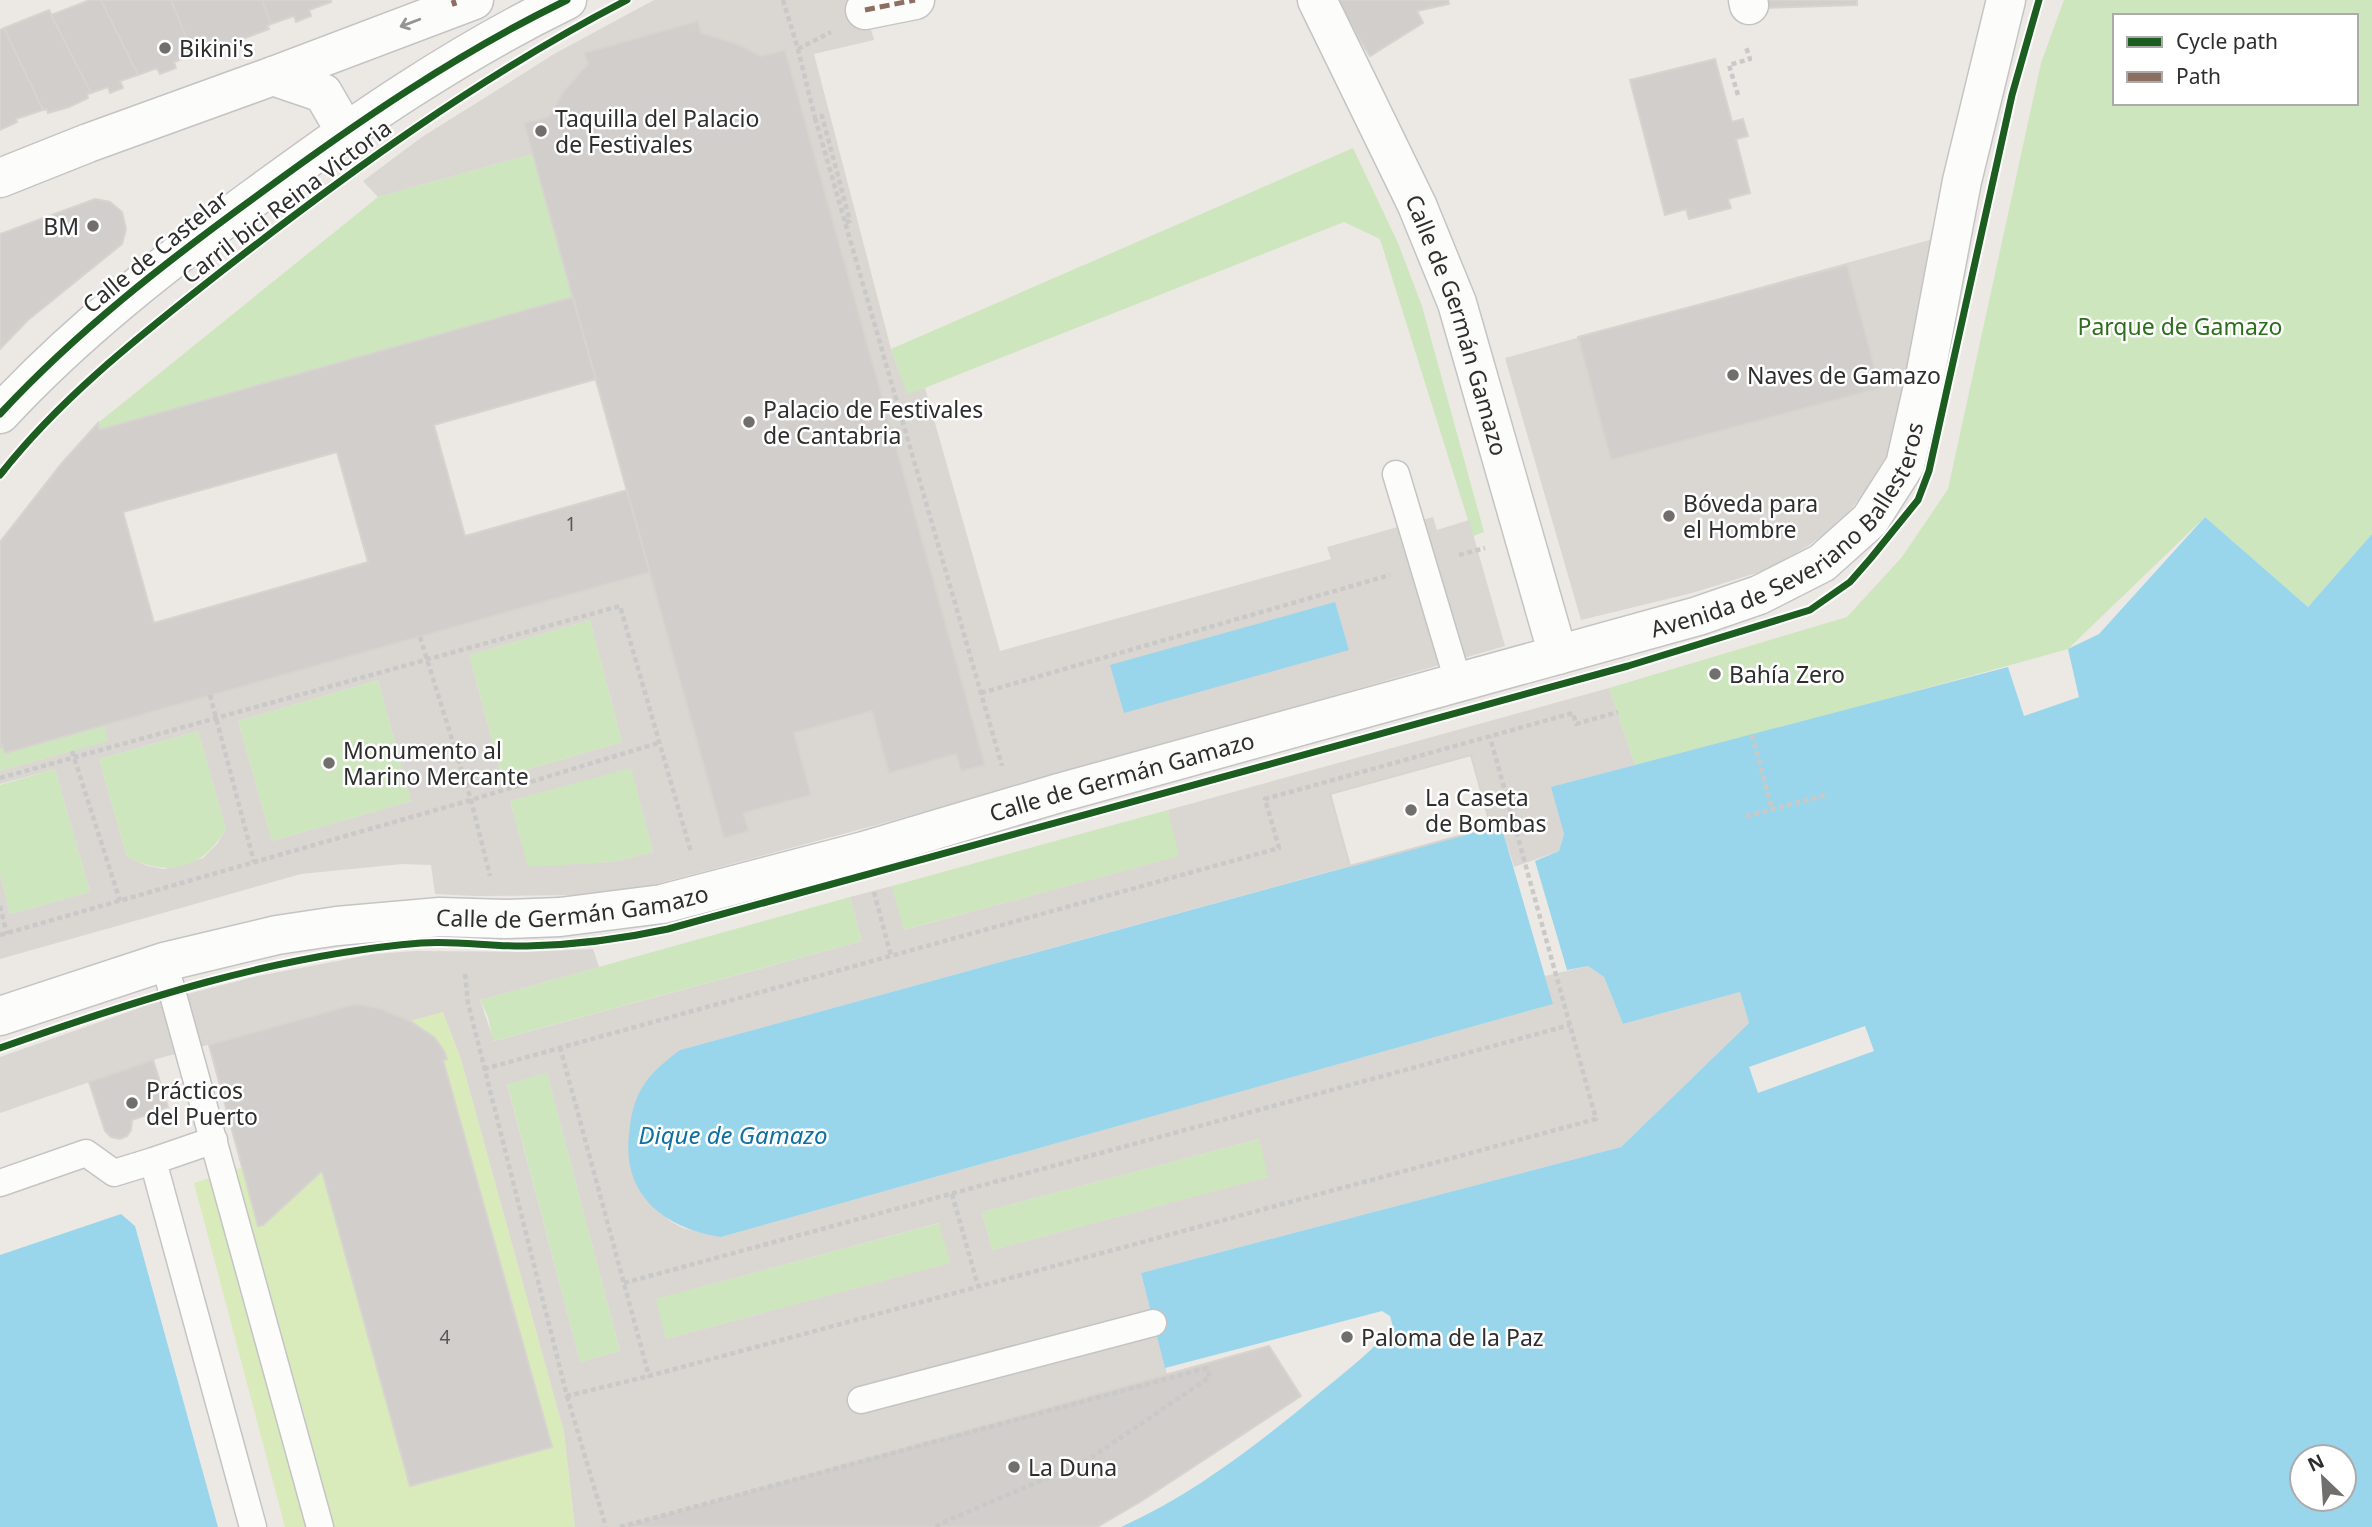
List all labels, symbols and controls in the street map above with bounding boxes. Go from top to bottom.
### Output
legend [2113,14,2358,105]
one-way arrow [399,18,421,31]
text: Cycle path [2176,27,2278,55]
place label: Bikini's [179,32,254,64]
marker: Bikini's [157,40,173,56]
text: Path [2176,62,2221,90]
place label: Taquilla del Palacio de Festivales [555,102,759,160]
street label: Carril bici Reina Victoria [175,111,397,291]
marker: Taquilla del Palacio de Festivales [533,123,549,139]
street label: Calle de Castelar [75,182,235,320]
street label: Calle de Germán Gamazo [1398,189,1516,459]
place label: BM [43,210,79,242]
marker: BM [85,218,101,234]
park label: Parque de Gamazo [2077,310,2283,342]
place label: Naves de Gamazo [1747,359,1941,391]
marker: Naves de Gamazo [1725,367,1741,383]
place label: Palacio de Festivales de Cantabria [763,393,983,451]
marker: Palacio de Festivales de Cantabria [741,414,757,430]
street label: Avenida de Severiano Ballesteros [1647,419,1930,644]
place label: Bóveda para el Hombre [1683,487,1818,545]
marker: Bóveda para el Hombre [1661,508,1677,524]
house number: 1 [566,511,576,537]
place label: Bahía Zero [1729,658,1845,690]
marker: Bahía Zero [1707,666,1723,682]
street label: Calle de Germán Gamazo [985,724,1258,829]
place label: Monumento al Marino Mercante [343,734,529,792]
marker: Monumento al Marino Mercante [321,755,337,771]
place label: La Caseta de Bombas [1425,781,1547,839]
marker: La Caseta de Bombas [1403,802,1419,818]
street label: Calle de Germán Gamazo [436,877,712,935]
place label: Prácticos del Puerto [146,1074,258,1132]
marker: Prácticos del Puerto [124,1095,140,1111]
water label: Dique de Gamazo [638,1118,828,1151]
place label: Paloma de la Paz [1361,1321,1544,1353]
house number: 4 [440,1324,451,1350]
marker: Paloma de la Paz [1339,1329,1355,1345]
north arrow [2288,1443,2358,1513]
text: N [2303,1448,2328,1478]
place label: La Duna [1028,1451,1117,1483]
marker: La Duna [1006,1459,1022,1475]

